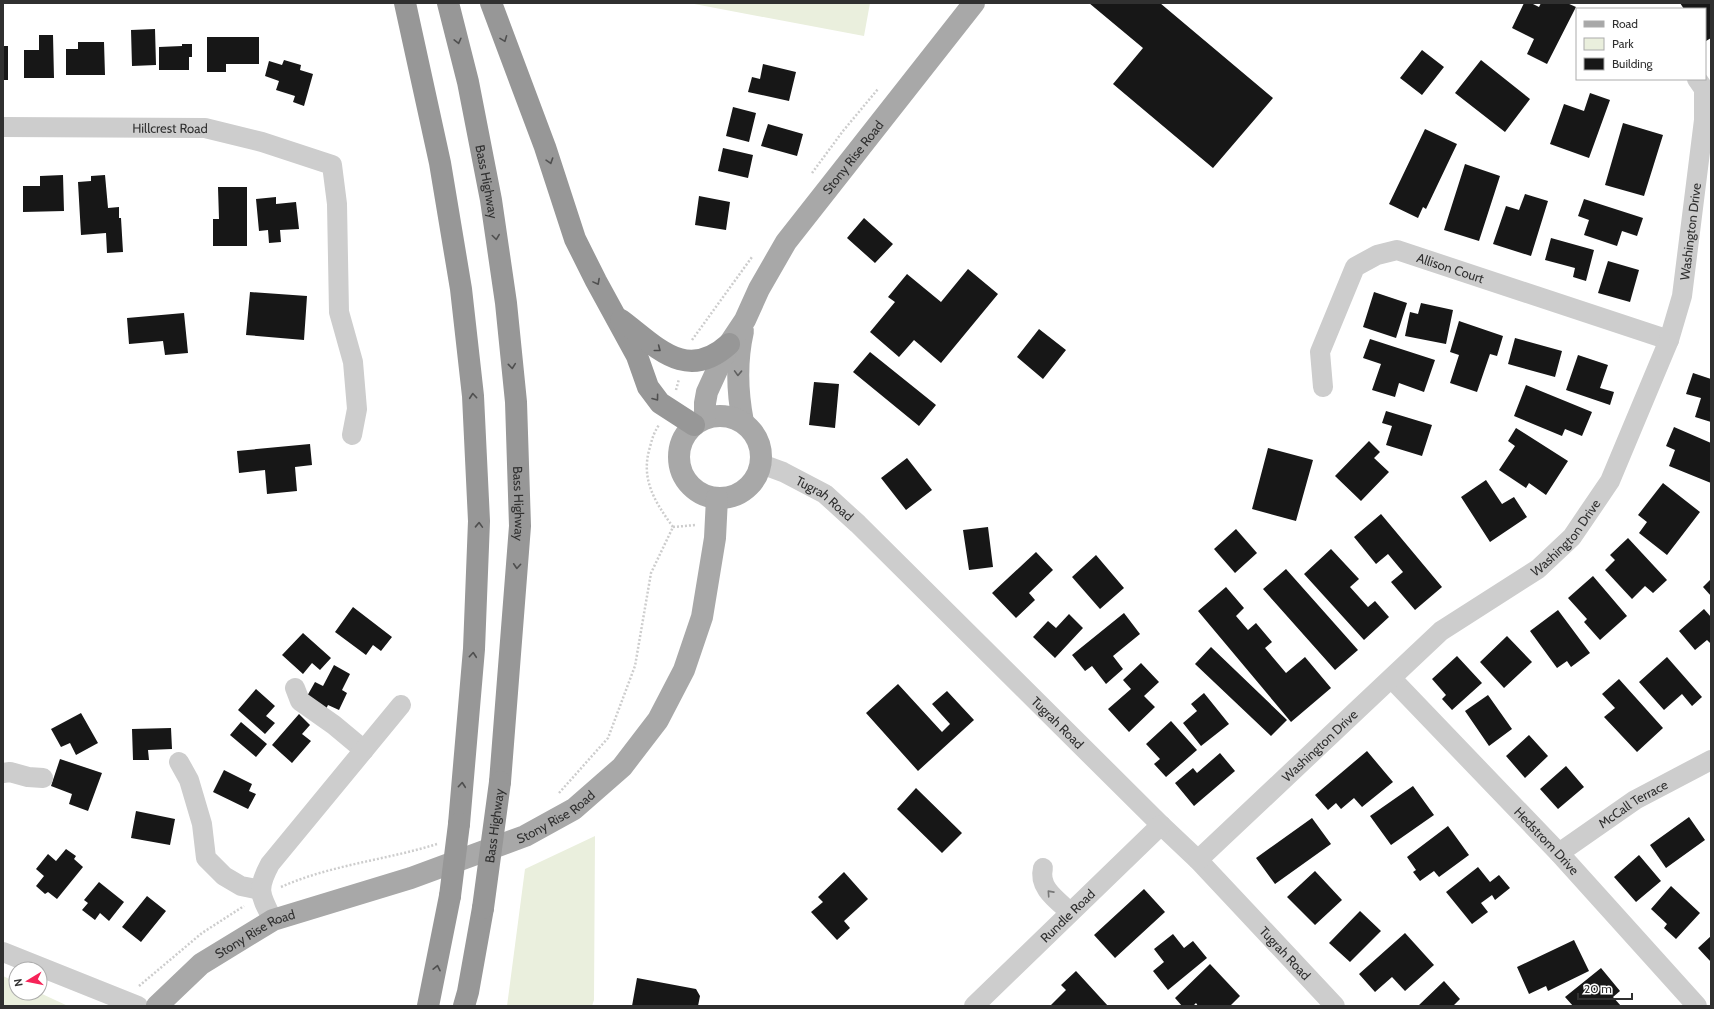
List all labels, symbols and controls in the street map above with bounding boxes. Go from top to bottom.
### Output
legend [1576,8,1706,80]
text: Road [1612,16,1638,31]
one-way arrow [500,36,508,43]
text: Park [1612,36,1634,51]
one-way arrow [453,38,461,44]
text: Building [1612,56,1654,71]
street label: Stony Rise Road [819,117,887,197]
street label: Hillcrest Road [132,120,208,136]
street label: Bass Highway [472,143,502,220]
one-way arrow [545,158,553,165]
street label: Washington Drive [1676,182,1704,281]
one-way arrow [492,234,501,240]
street label: Allison Court [1415,249,1487,286]
one-way arrow [592,278,600,285]
one-way arrow [654,344,661,351]
one-way arrow [507,363,516,369]
one-way arrow [734,370,742,376]
one-way arrow [469,393,478,399]
one-way arrow [651,393,658,400]
street label: Bass Highway [510,466,528,542]
street label: Tugrah Road [793,472,857,524]
street label: Washington Drive [1528,496,1604,579]
one-way arrow [475,522,483,528]
one-way arrow [513,563,522,569]
one-way arrow [468,652,477,658]
street label: Tugrah Road [1028,693,1087,752]
street label: Washington Drive [1278,706,1361,785]
street label: McCall Terrace [1595,776,1671,831]
one-way arrow [457,782,466,788]
street label: Bass Highway [481,787,507,864]
street label: Stony Rise Road [514,787,598,846]
street label: Hedstrom Drive [1511,804,1583,878]
street label: Rundle Road [1037,886,1098,946]
one-way arrow [1048,890,1055,898]
street label: Stony Rise Road [212,906,297,962]
street label: Tugrah Road [1256,923,1314,983]
north arrow [8,961,48,1001]
one-way arrow [432,965,440,971]
scale bar [1578,975,1632,1001]
text: N [11,978,26,988]
text: 20 m [1584,981,1612,996]

